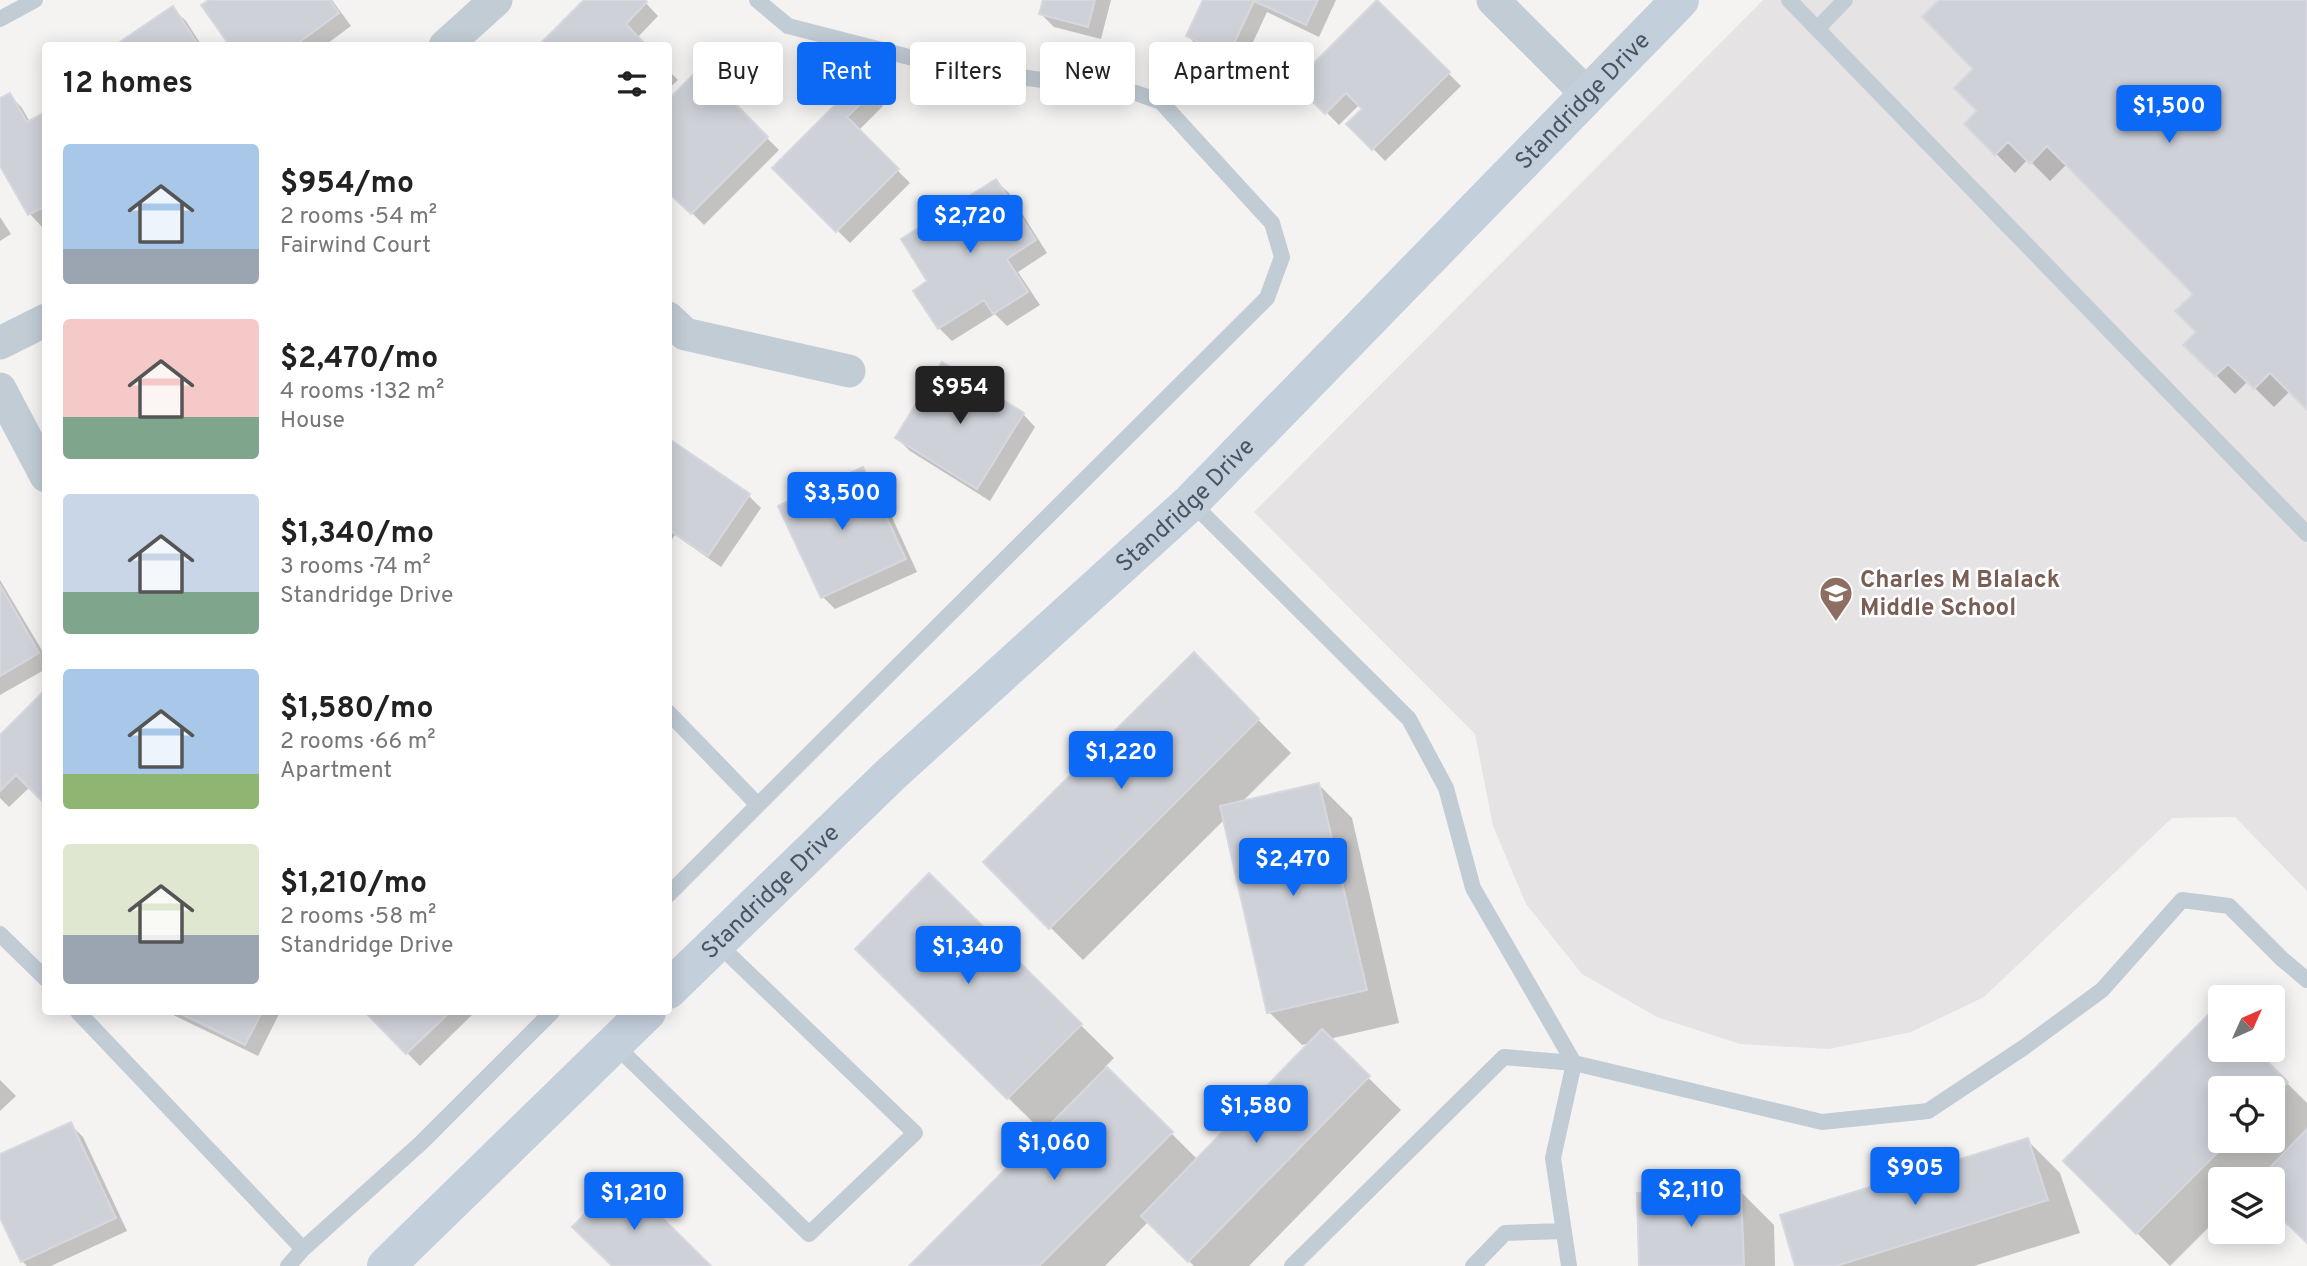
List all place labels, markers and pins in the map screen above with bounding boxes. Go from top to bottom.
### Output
pin: $1,500 [2112,86,2226,145]
pin: $2,720 [913,196,1027,255]
pin: $954 [919,366,1001,426]
pin: $3,500 [785,472,899,532]
place label: Charles M Blalack Middle School [1860,566,2060,624]
school or university icon: Charles M Blalack Middle School [1817,574,1855,623]
pin: $1,220 [1064,732,1178,791]
pin: $2,470 [1236,838,1350,898]
pin: $1,340 [911,926,1025,986]
pin: $1,580 [1199,1086,1313,1145]
pin: $1,060 [997,1122,1111,1182]
pin: $905 [1874,1148,1956,1207]
pin: $2,110 [1634,1170,1748,1229]
pin: $1,210 [577,1172,691,1232]

